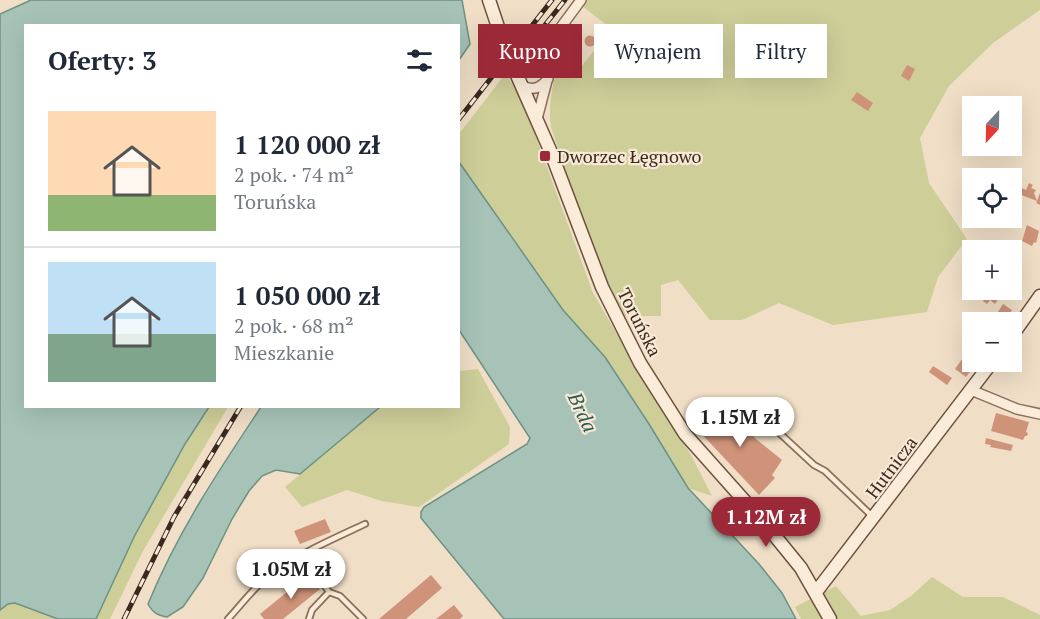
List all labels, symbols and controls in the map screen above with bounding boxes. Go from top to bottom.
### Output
chip: Kupno [478,24,582,78]
chip: Wynajem [594,24,723,78]
chip: Filtry [735,24,827,78]
text: Oferty: 3 [48,43,157,77]
icon: filters [403,44,436,77]
north arrow [962,96,1022,156]
map controls [962,96,1022,372]
text: 1 120 000 zł [234,127,380,161]
icon: home [96,135,168,207]
place label: Dworzec Łęgnowo [557,144,702,168]
marker: Dworzec Łęgnowo [538,149,552,163]
text: 2 pok. · 74 m² [234,161,354,188]
button: locate [962,168,1022,228]
text: Toruńska [234,188,316,215]
button: + [962,240,1022,300]
text: 1 050 000 zł [234,278,380,312]
street label: Toruńska [612,284,668,360]
icon: home [96,286,168,358]
text: 2 pok. · 68 m² [234,312,354,339]
button: − [962,312,1022,372]
text: Mieszkanie [234,339,334,366]
water label: Brda [562,387,604,436]
pin: 1.15M zł [678,397,802,448]
text: 1.15M zł [699,403,781,430]
street label: Hutnicza [860,431,922,503]
pin: 1.12M zł [704,497,828,548]
text: 1.12M zł [725,503,807,530]
pin: 1.05M zł [229,549,353,600]
text: 1.05M zł [250,555,332,582]

